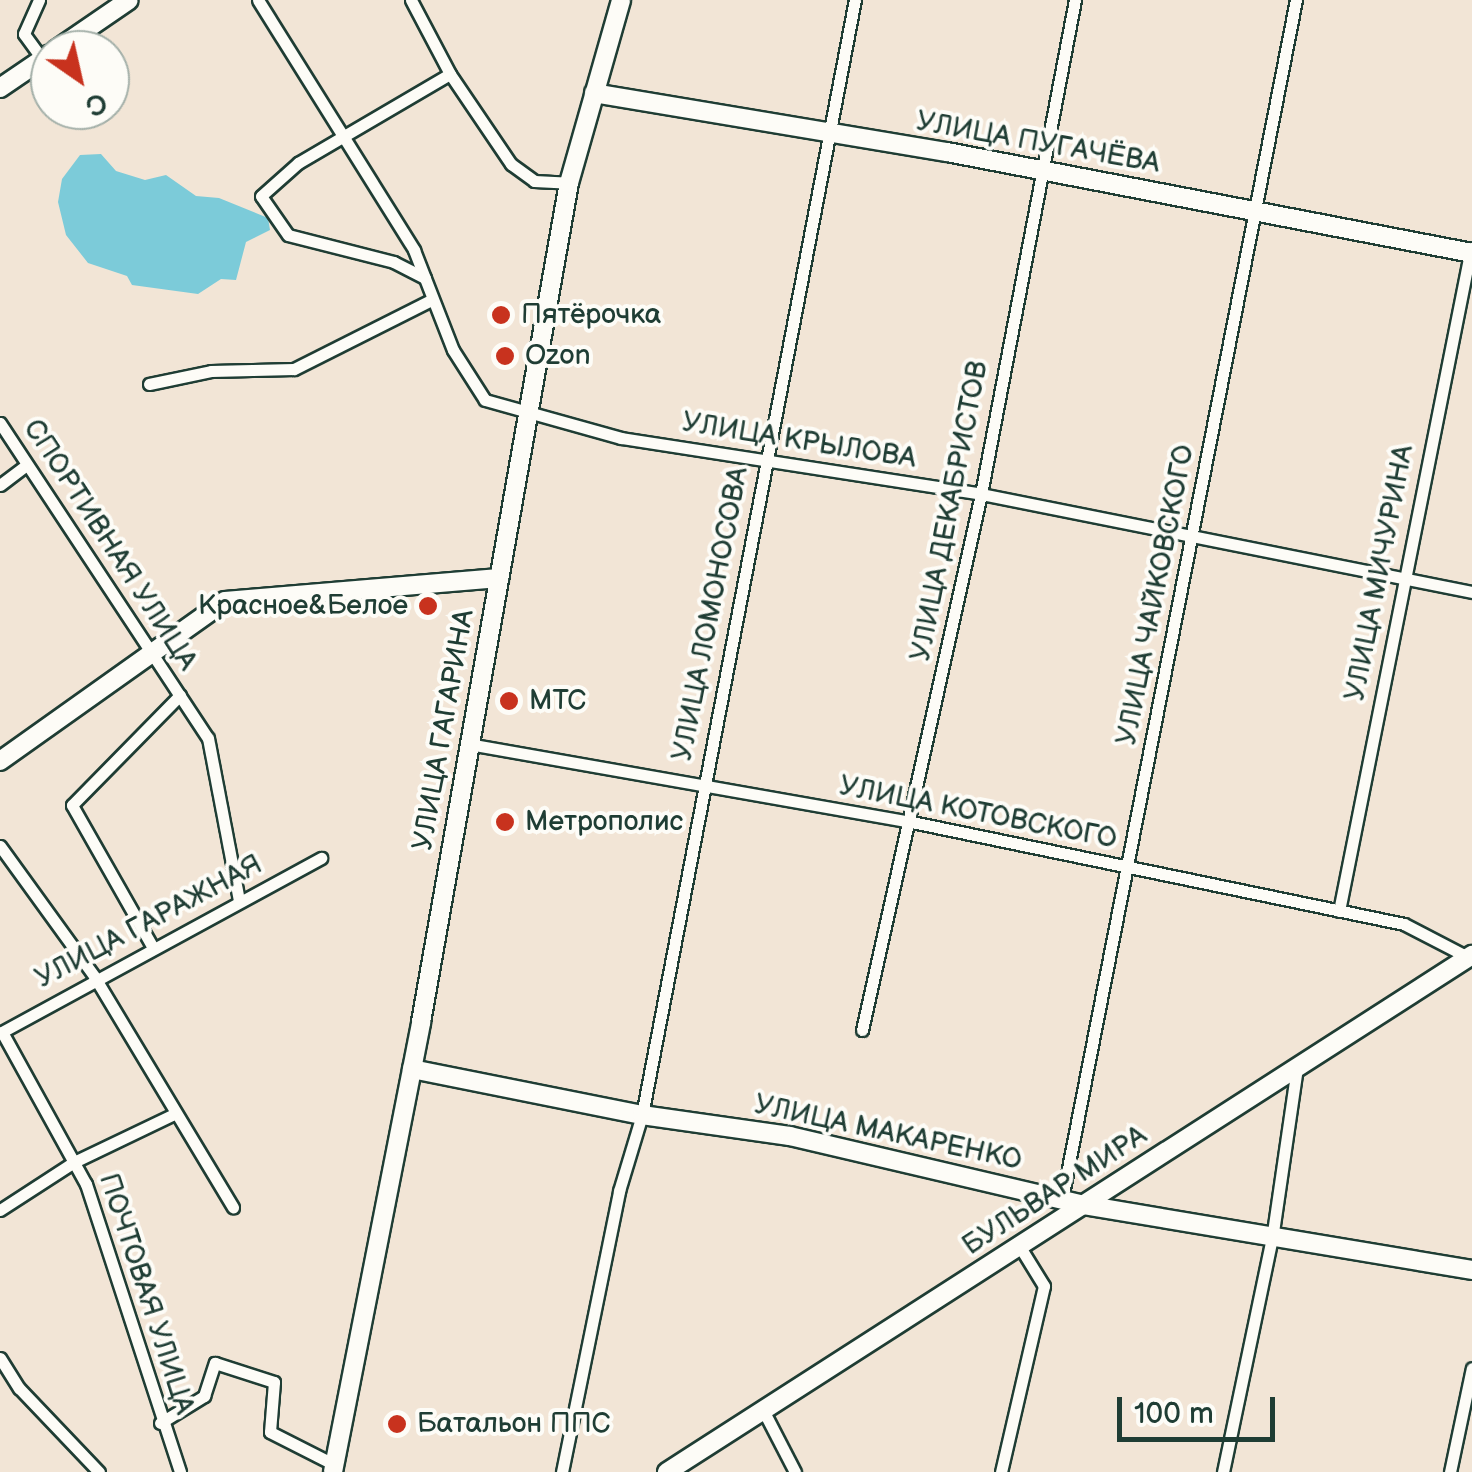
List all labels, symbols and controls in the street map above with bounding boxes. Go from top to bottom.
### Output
north arrow [30,30,130,130]
text: С [79,85,113,123]
street label: УЛИЦА ПУГАЧЁВА [914,105,1162,181]
place label: Пятёрочка [521,298,661,332]
marker: Пятёрочка [490,304,512,326]
place label: Ozon [525,339,591,373]
marker: Ozon [494,345,516,367]
street label: УЛИЦА ДЕКАБРИСТОВ [904,358,996,664]
street label: УЛИЦА КРЫЛОВА [680,406,918,476]
street label: СПОРТИВНАЯ УЛИЦА [16,413,204,677]
street label: УЛИЦА ЧАЙКОВСКОГО [1110,442,1202,748]
street label: УЛИЦА МИЧУРИНА [1339,442,1421,704]
street label: УЛИЦА ЛОМОНОСОВА [666,464,756,764]
place label: Красное&Белое [198,589,408,623]
marker: Красное&Белое [417,595,439,617]
street label: УЛИЦА ГАГАРИНА [406,607,482,853]
place label: МТС [529,684,586,718]
marker: МТС [498,690,520,712]
street label: УЛИЦА КОТОВСКОГО [836,770,1120,856]
place label: Метрополис [525,805,683,839]
marker: Метрополис [494,811,516,833]
street label: УЛИЦА ГАРАЖНАЯ [30,848,268,996]
street label: УЛИЦА МАКАРЕНКО [751,1088,1025,1178]
street label: БУЛЬВАР МИРА [957,1119,1153,1263]
street label: ПОЧТОВАЯ УЛИЦА [91,1169,201,1419]
scale bar [1122,1377,1280,1439]
text: 100 m [1134,1396,1214,1432]
place label: Батальон ППС [417,1407,611,1441]
marker: Батальон ППС [386,1413,408,1435]

